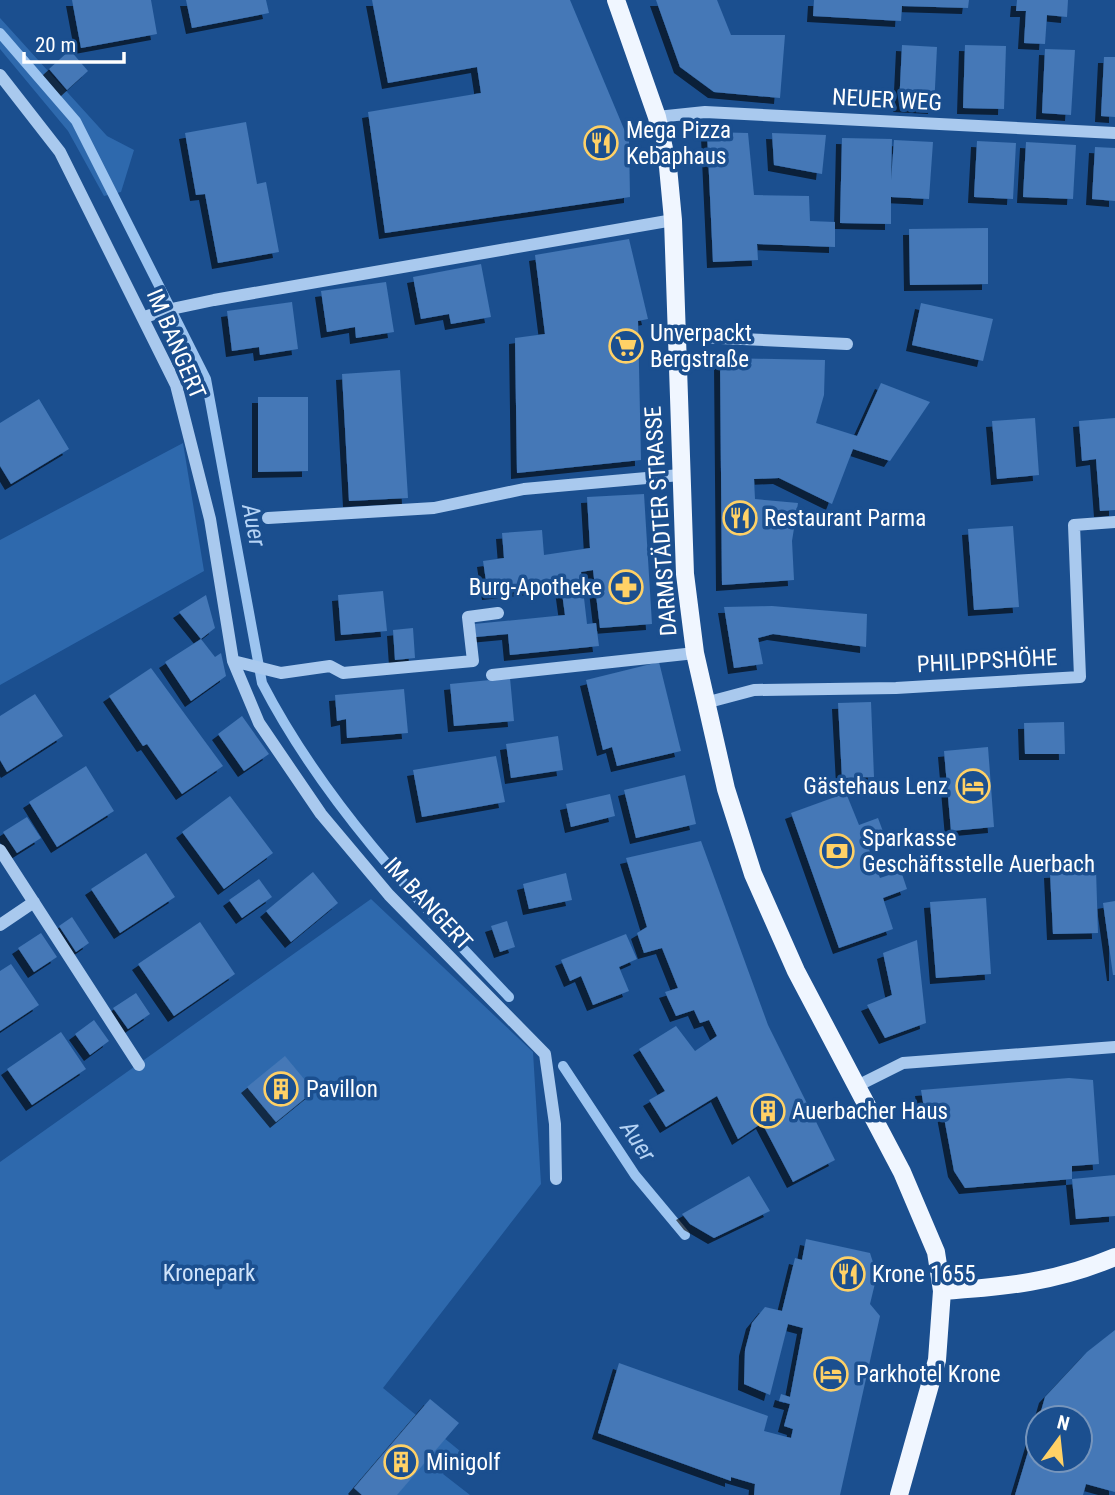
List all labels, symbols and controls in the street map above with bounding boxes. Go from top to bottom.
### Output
scale bar [24,21,124,65]
text: 20 m [35,33,76,57]
street label: NEUER WEG [831,84,943,116]
place label: Mega Pizza Kebaphaus [626,117,731,170]
restaurant icon: Mega Pizza Kebaphaus [582,124,620,162]
street label: IM BANGERT [141,285,211,403]
place label: Unverpackt Bergstraße [650,320,752,373]
supermarket icon: Unverpackt Bergstraße [607,327,645,365]
street label: DARMSTÄDTER STRASSE [639,405,683,637]
restaurant icon: Restaurant Parma [721,499,759,537]
water label: Auer [236,500,272,549]
place label: Restaurant Parma [764,505,926,532]
pharmacy icon: Burg-Apotheke [607,568,645,606]
place label: Burg-Apotheke [469,574,602,601]
street label: PHILIPPSHÖHE [916,643,1058,678]
hotel icon: Gästehaus Lenz [954,767,992,805]
place label: Gästehaus Lenz [803,773,948,800]
place label: Sparkasse Geschäftsstelle Auerbach [862,825,1095,878]
bank icon: Sparkasse Geschäftsstelle Auerbach [818,832,856,870]
street label: IM BANGERT [378,852,478,956]
building icon: Pavillon [262,1070,300,1108]
place label: Pavillon [306,1076,378,1103]
building icon: Auerbacher Haus [749,1092,787,1130]
place label: Auerbacher Haus [792,1098,948,1125]
water label: Auer [614,1115,662,1167]
restaurant icon: Krone 1655 [829,1255,867,1293]
park label: Kronepark [163,1260,256,1287]
place label: Krone 1655 [872,1261,976,1288]
hotel icon: Parkhotel Krone [812,1355,850,1393]
place label: Parkhotel Krone [856,1361,1001,1388]
north arrow [1024,1404,1094,1474]
text: N [1055,1410,1072,1436]
building icon: Minigolf [382,1443,420,1481]
place label: Minigolf [426,1449,501,1476]

